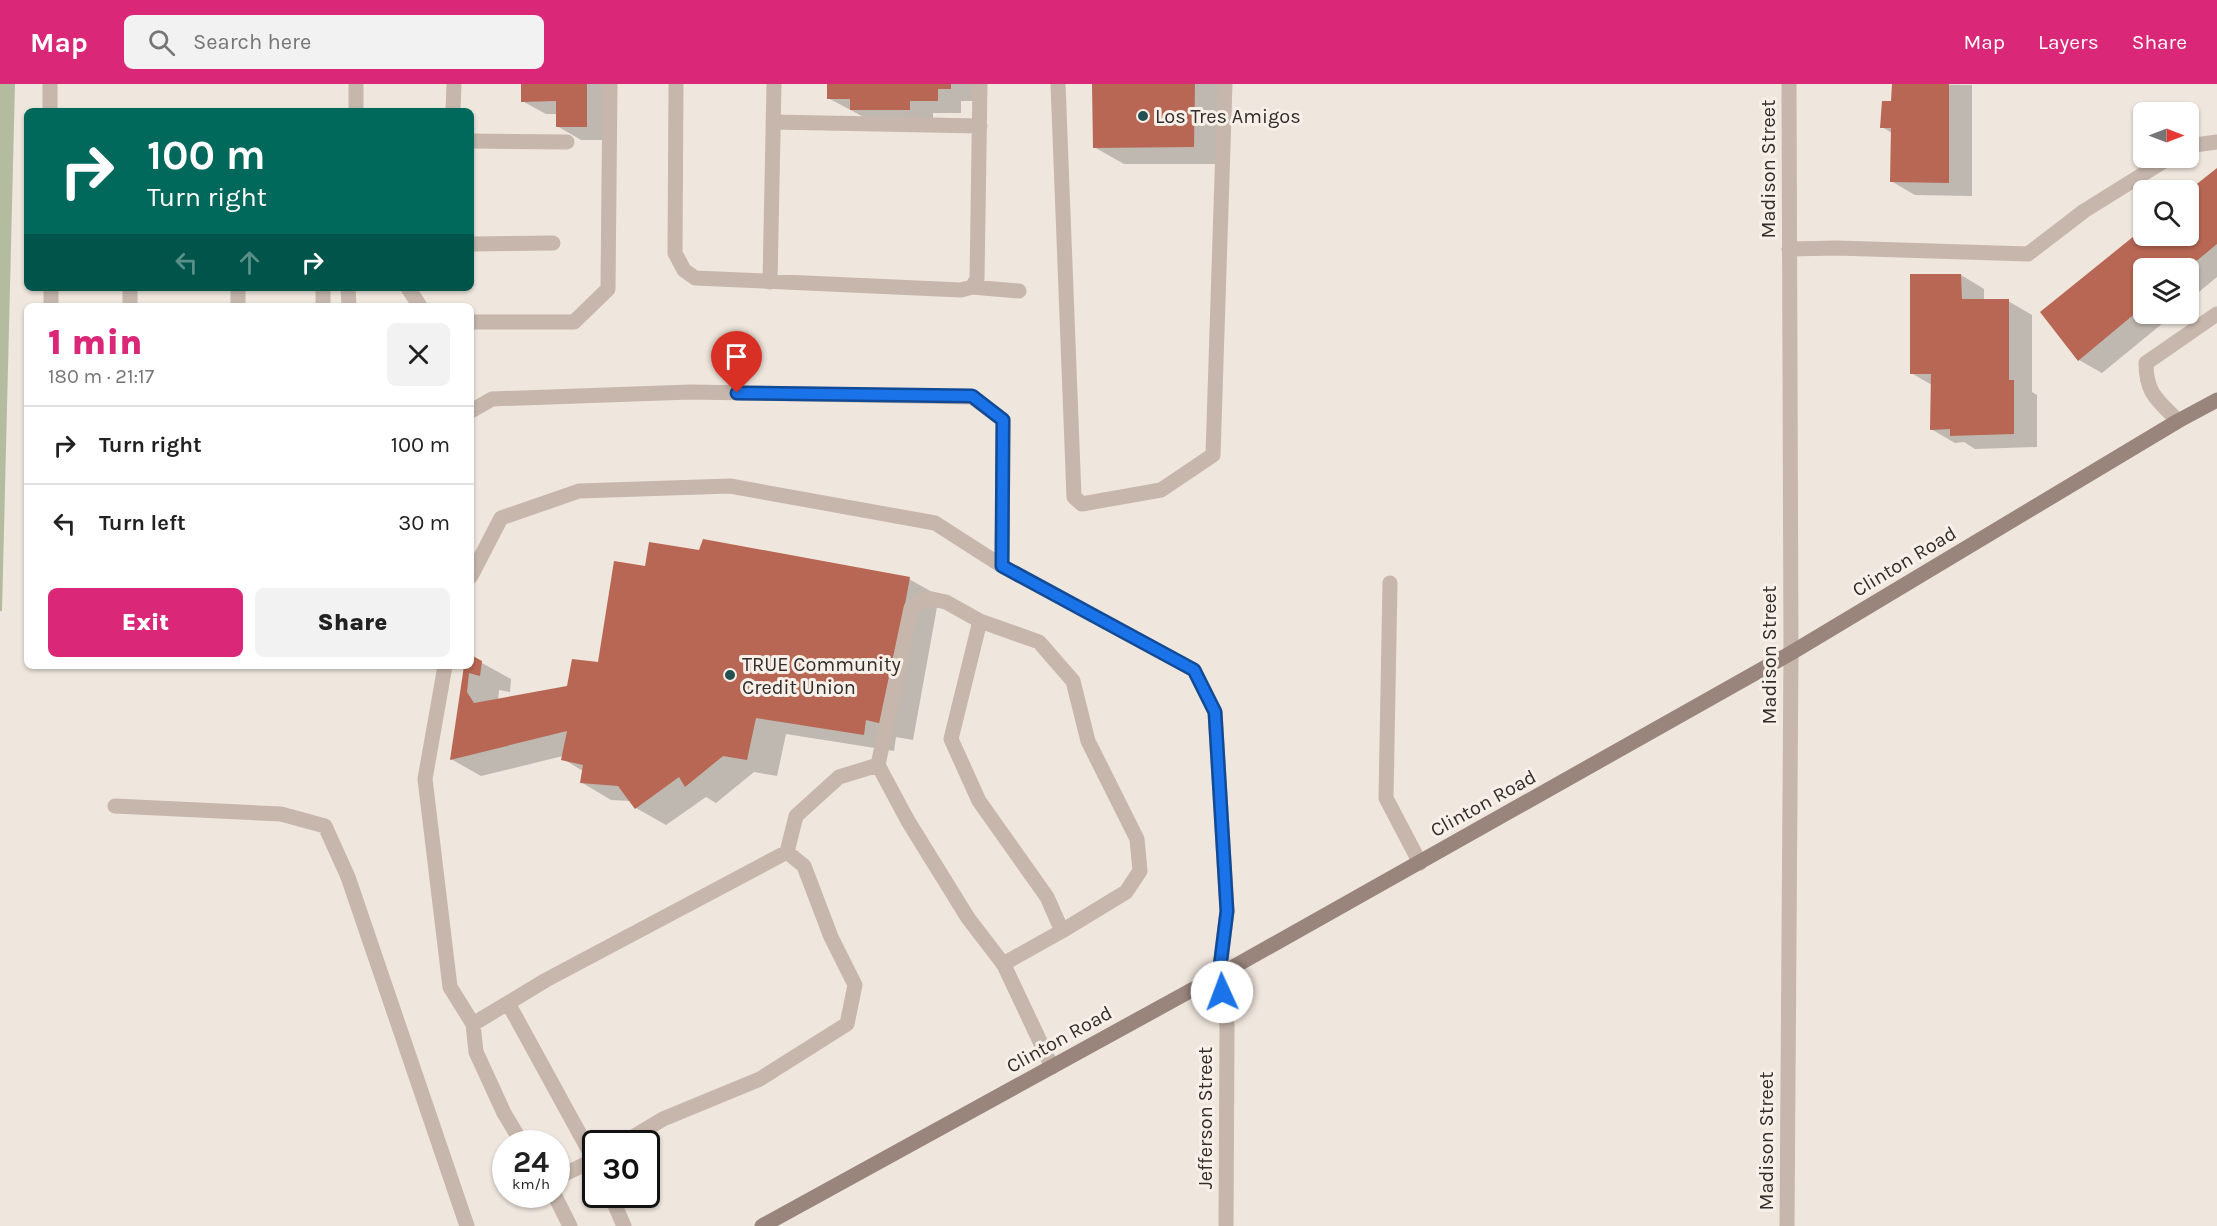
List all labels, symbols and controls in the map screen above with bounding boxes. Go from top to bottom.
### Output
search box [124,15,544,69]
text: Map [30,26,88,59]
icon: search [145,26,178,59]
text: Search here [193,29,311,55]
text: Map [1963,30,2005,54]
text: Layers [2038,30,2099,54]
text: Share [2132,30,2187,54]
street label: Madison Street [1757,99,1780,238]
north arrow [2133,102,2199,168]
map controls [2133,102,2199,324]
place label: Los Tres Amigos [1155,105,1301,128]
marker: Los Tres Amigos [1136,109,1150,123]
text: 100 m [147,130,266,180]
icon: right [48,132,126,210]
button: search [2133,180,2199,246]
text: Turn right [147,181,267,213]
icon: left [170,246,203,279]
icon: ahead [233,246,266,279]
icon: right [296,246,329,279]
button: layers [2133,258,2199,324]
text: 1 min [48,321,142,363]
button: close [387,323,450,386]
pin [711,331,762,393]
icon: arrive [720,340,753,373]
text: 180 m · 21:17 [48,365,154,388]
icon: right [48,429,81,462]
text: Turn right [99,432,202,458]
text: 100 m [391,432,450,458]
icon: left [48,507,81,540]
text: Turn left [99,510,186,536]
text: 30 m [398,510,450,536]
street label: Clinton Road [1848,521,1960,601]
street label: Madison Street [1758,585,1781,724]
button: Exit [48,588,243,657]
button: Share [255,588,450,657]
place label: TRUE Community Credit Union [742,653,901,699]
marker: TRUE Community Credit Union [723,668,737,682]
street label: Clinton Road [1426,765,1540,842]
position arrow [1190,960,1254,1024]
street label: Clinton Road [1002,1001,1116,1078]
street label: Jefferson Street [1194,1046,1217,1189]
street label: Madison Street [1755,1071,1778,1210]
speed limit sign: 30 [582,1130,660,1208]
text: 24 [513,1144,549,1180]
text: km/h [512,1175,550,1193]

